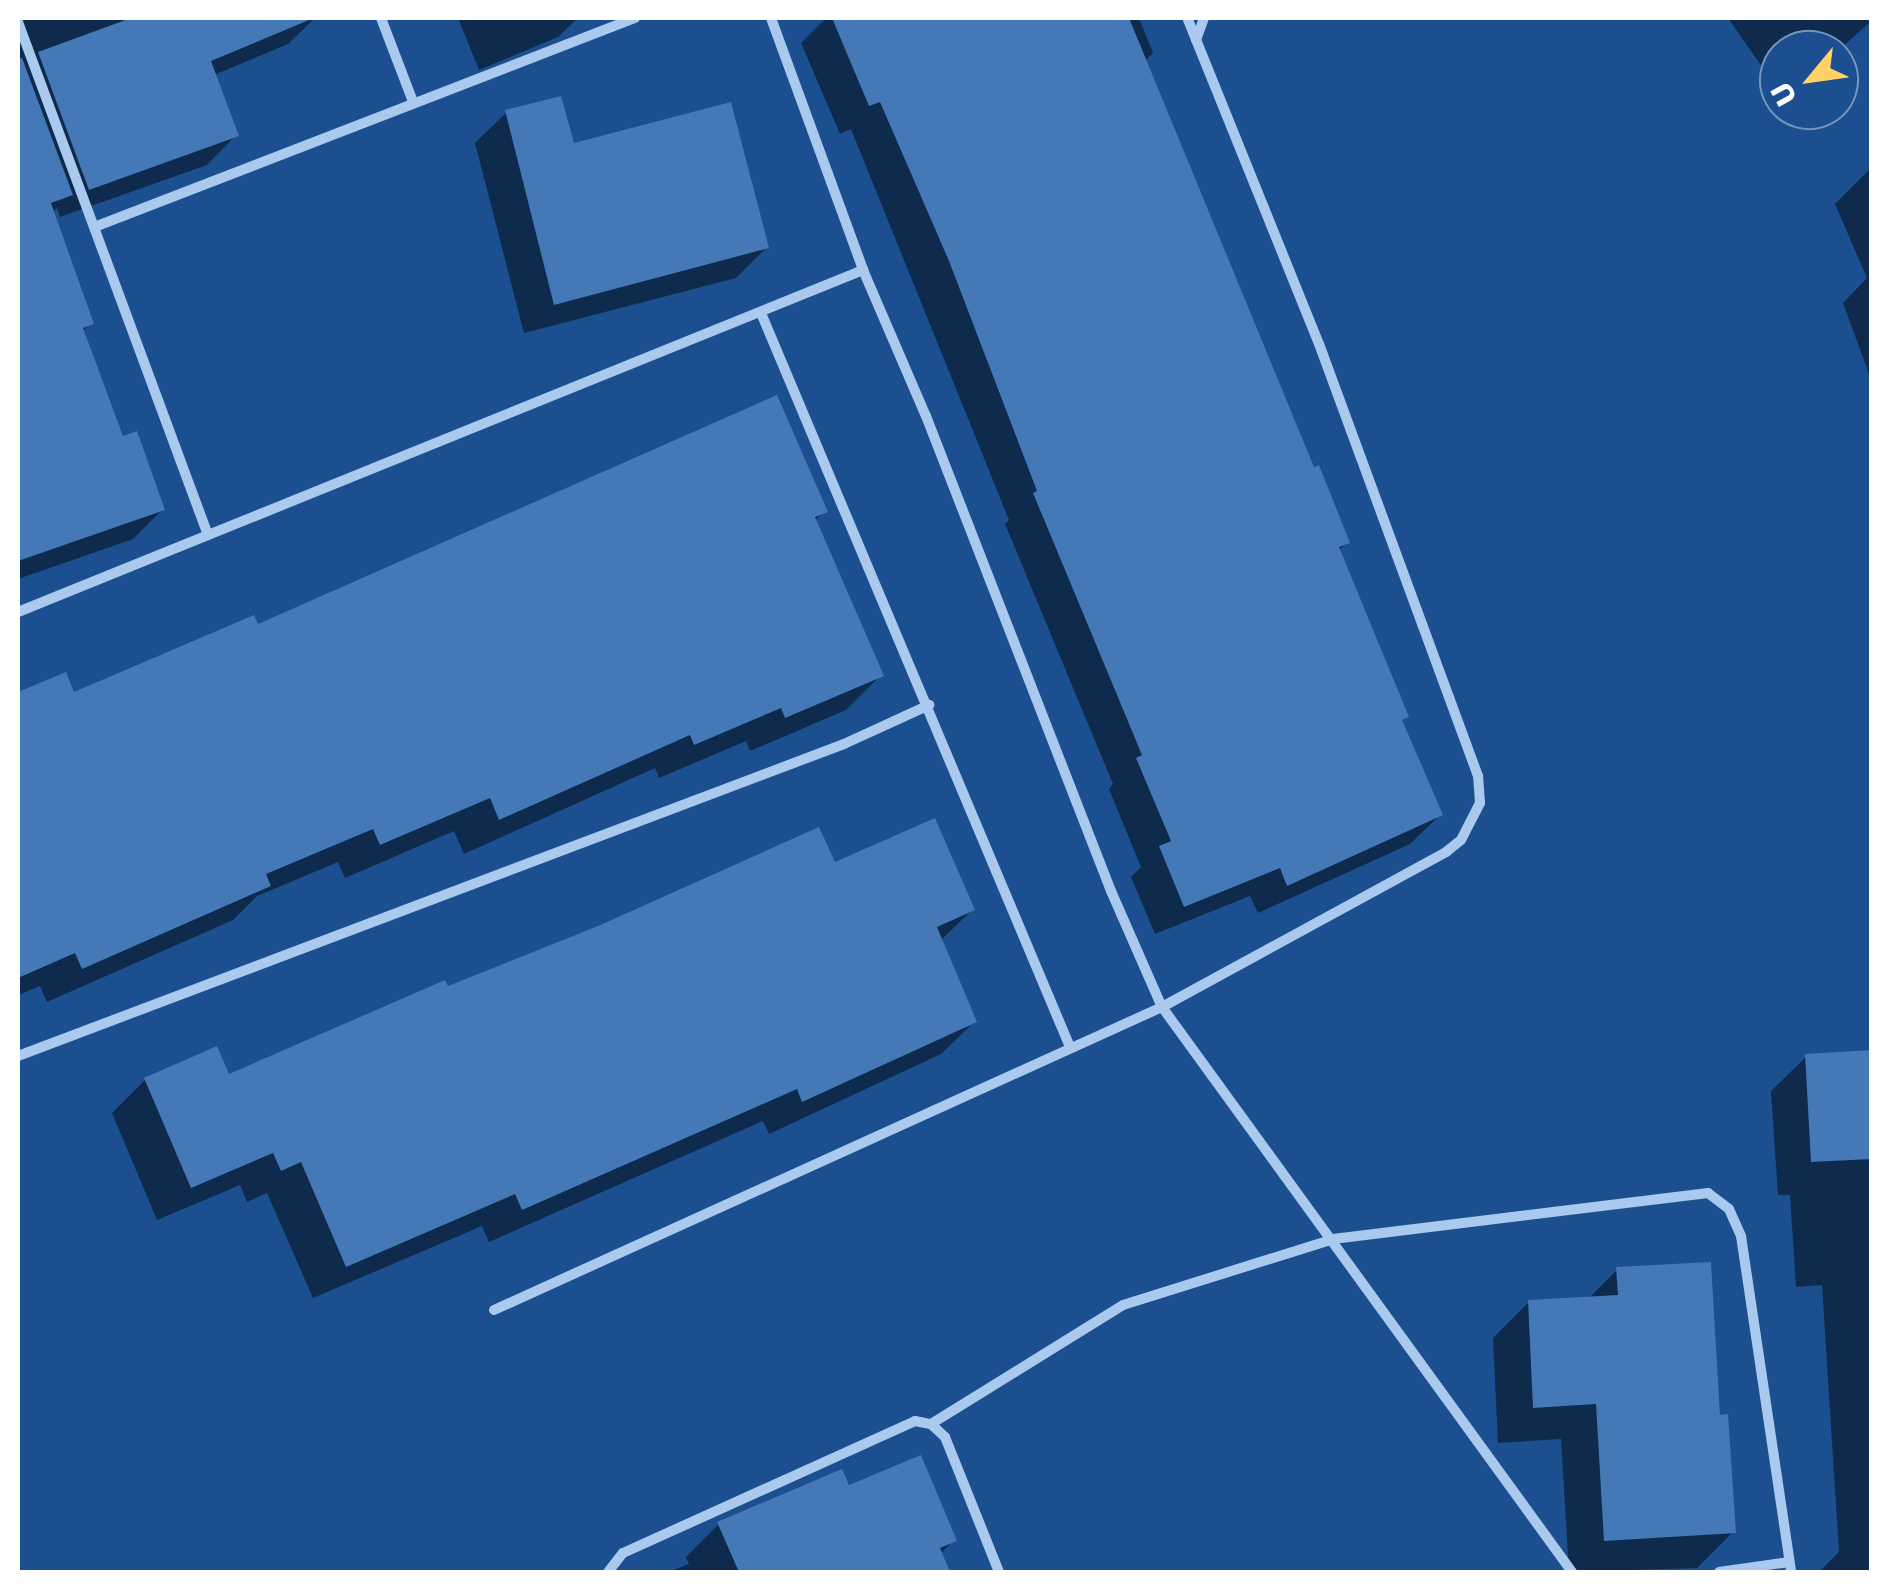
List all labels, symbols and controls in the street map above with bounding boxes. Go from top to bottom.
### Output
north arrow [1759,30,1859,130]
text: U [1764,76,1804,112]

